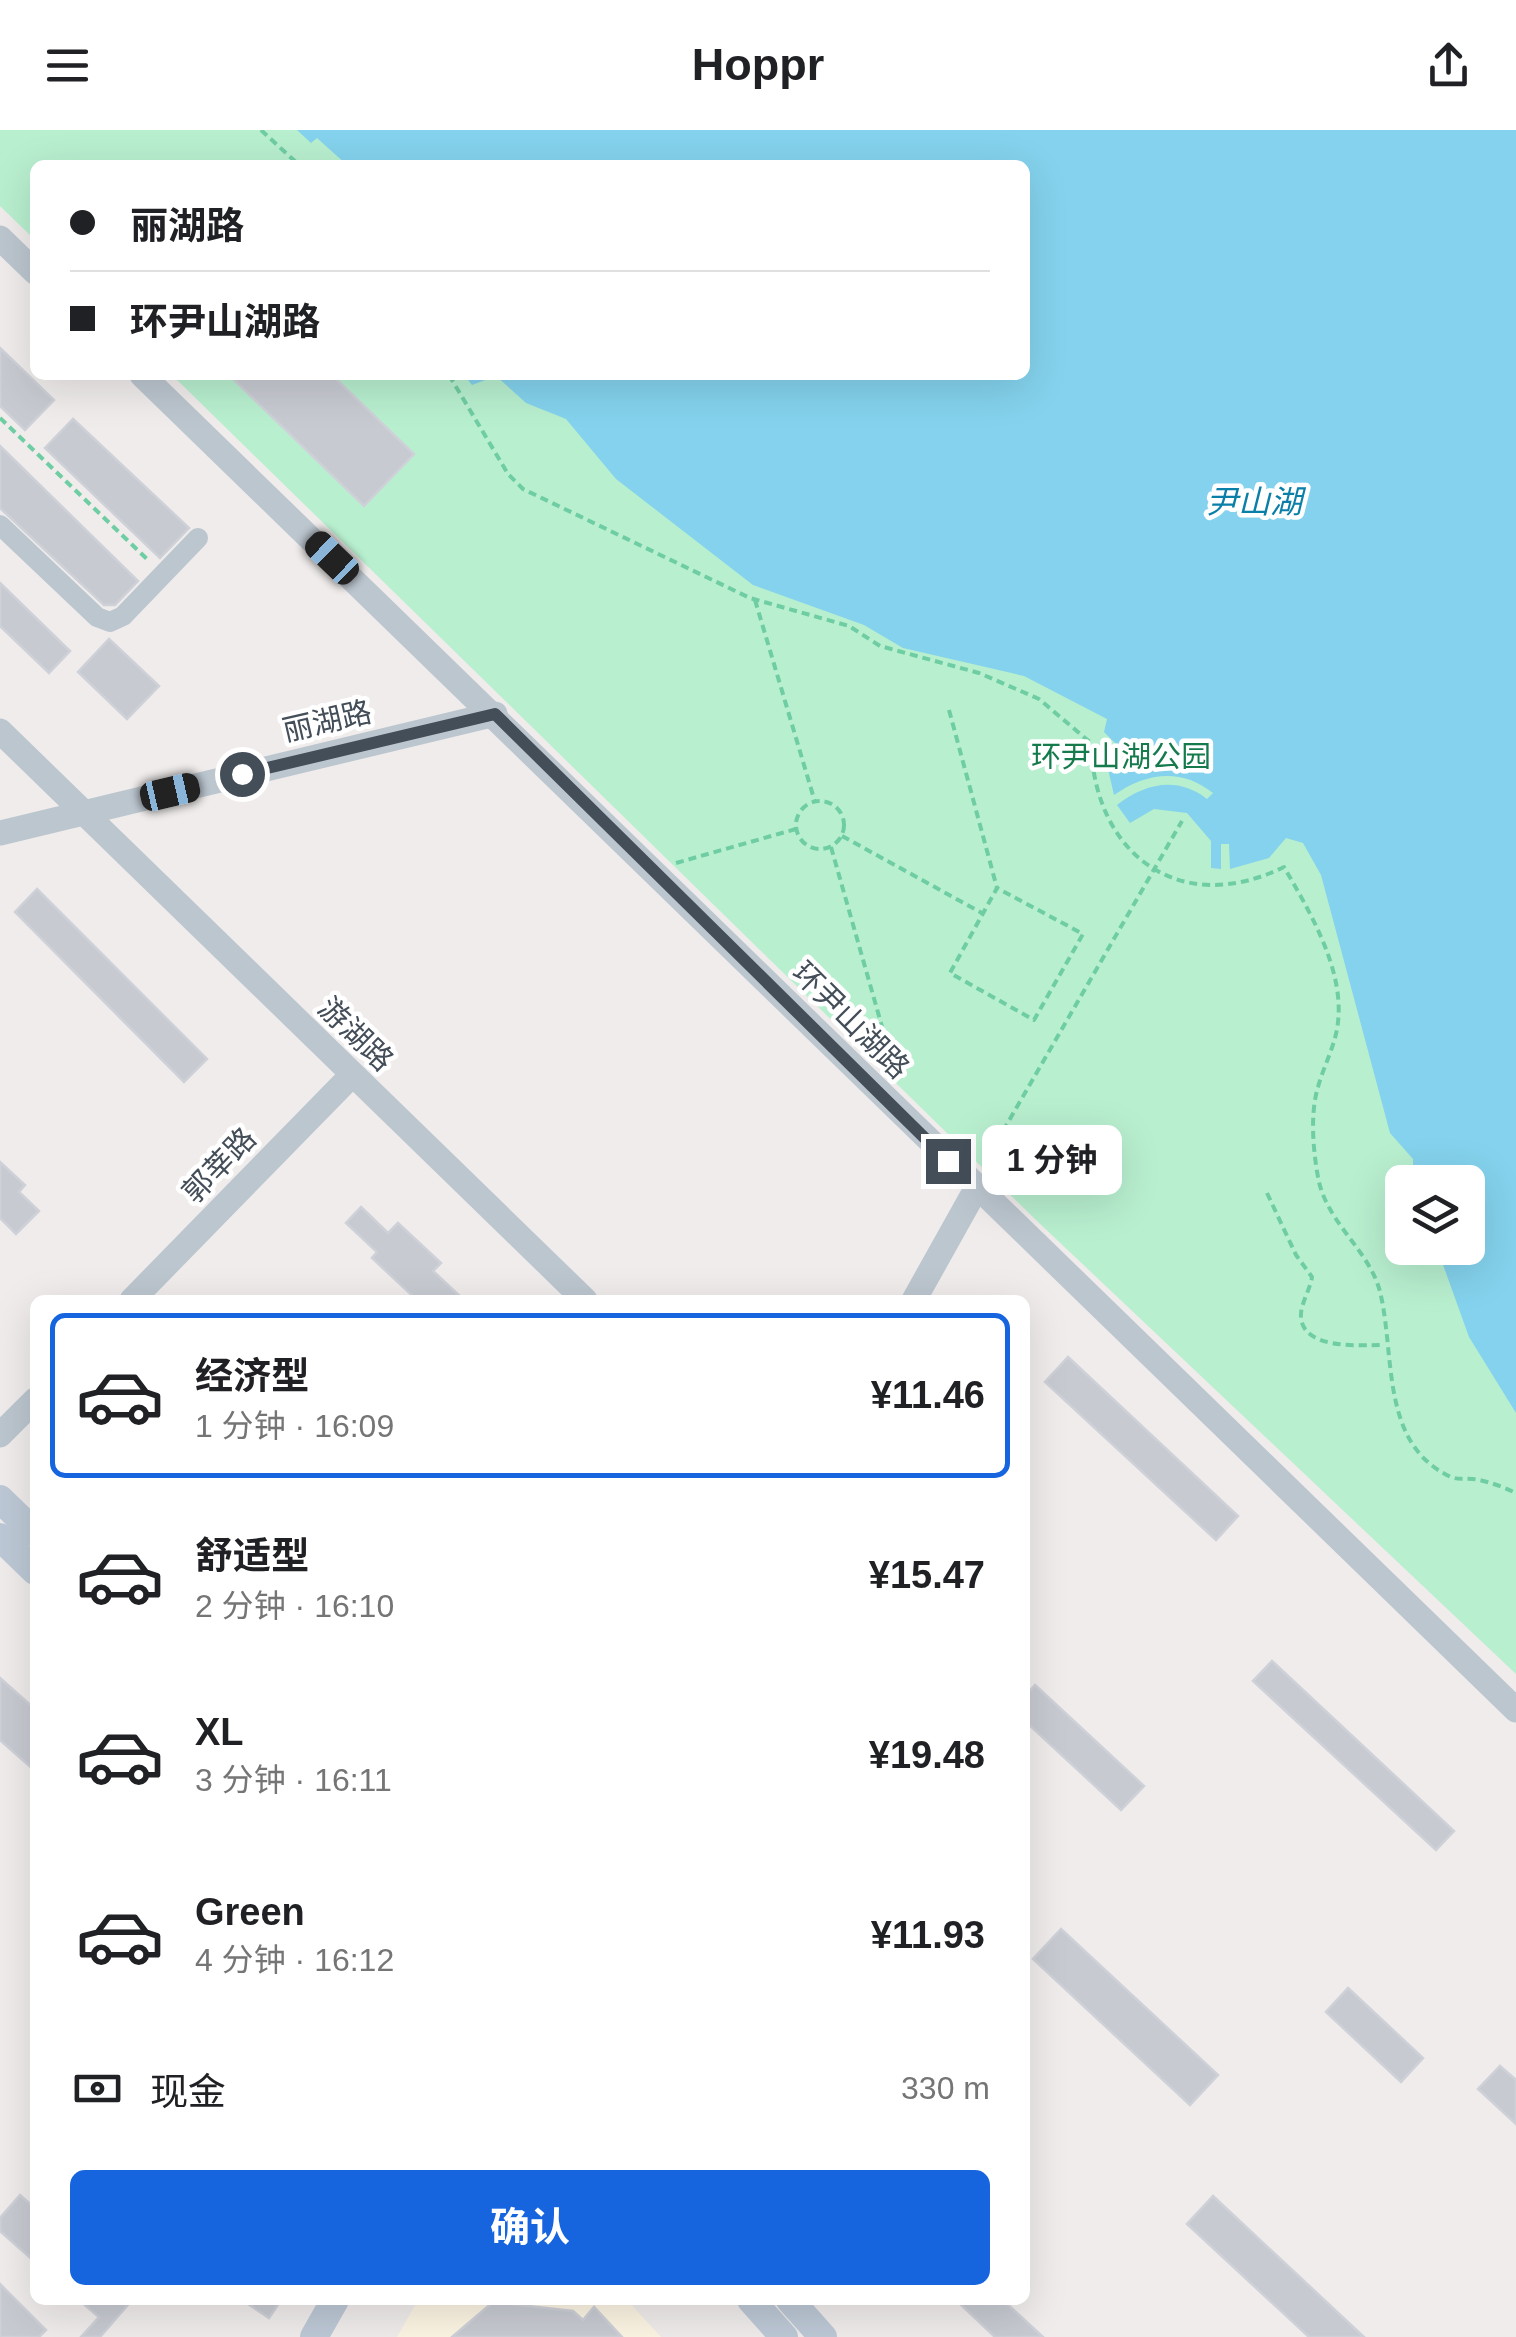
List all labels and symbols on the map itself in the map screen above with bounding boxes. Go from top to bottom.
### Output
water label: 尹山湖 [1206,484,1307,520]
car [300,526,364,590]
street label: 丽湖路 [279,695,375,747]
park label: 环尹山湖公园 [1031,740,1211,773]
route start [220,752,265,797]
car [137,771,203,813]
street label: 环尹山湖路 [786,955,916,1085]
street label: 游湖路 [312,991,400,1077]
street label: 郭莘路 [176,1121,262,1209]
callout: 1 分钟 [983,1126,1123,1196]
route end [926,1139,971,1184]

